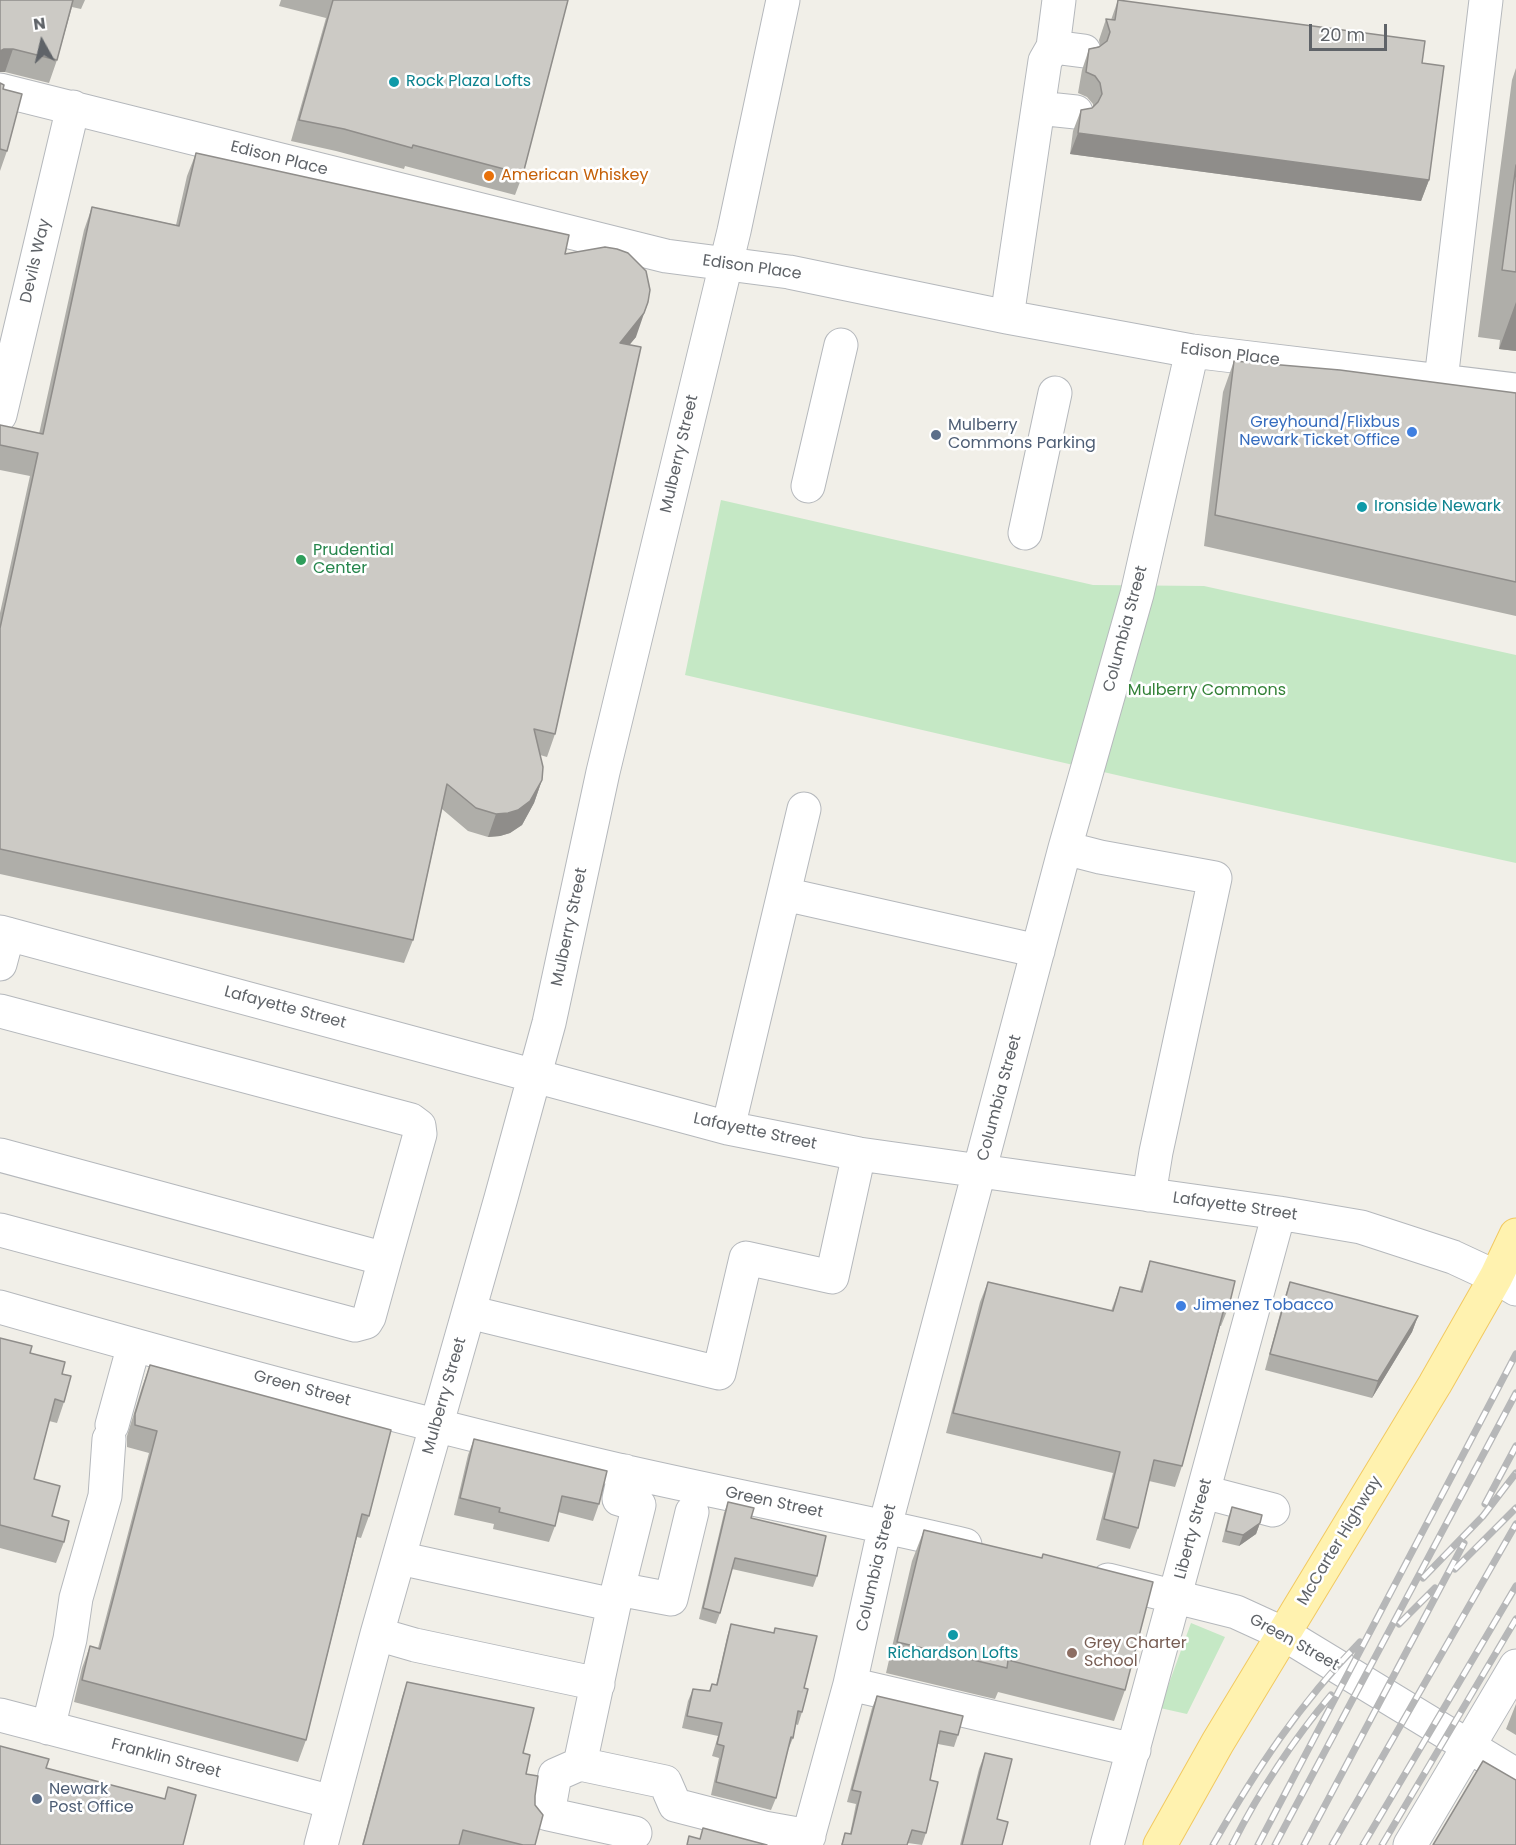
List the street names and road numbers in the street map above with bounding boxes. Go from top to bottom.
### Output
street label: Edison Place [228,138,330,180]
street label: Devils Way [17,217,55,305]
street label: Edison Place [701,252,803,284]
street label: Edison Place [1179,339,1281,371]
street label: Mulberry Street [657,393,703,515]
street label: Columbia Street [1100,564,1152,694]
street label: Mulberry Street [548,866,592,988]
street label: Lafayette Street [222,982,348,1034]
street label: Columbia Street [974,1033,1026,1163]
street label: Lafayette Street [692,1110,818,1154]
street label: Lafayette Street [1172,1189,1298,1225]
street label: Mulberry Street [419,1335,471,1457]
street label: Green Street [251,1367,353,1411]
street label: McCarter Highway [1294,1473,1386,1609]
street label: Liberty Street [1171,1477,1217,1581]
street label: Green Street [723,1483,825,1523]
street label: Columbia Street [853,1503,901,1633]
street label: Green Street [1246,1610,1342,1676]
street label: Franklin Street [109,1735,223,1783]

